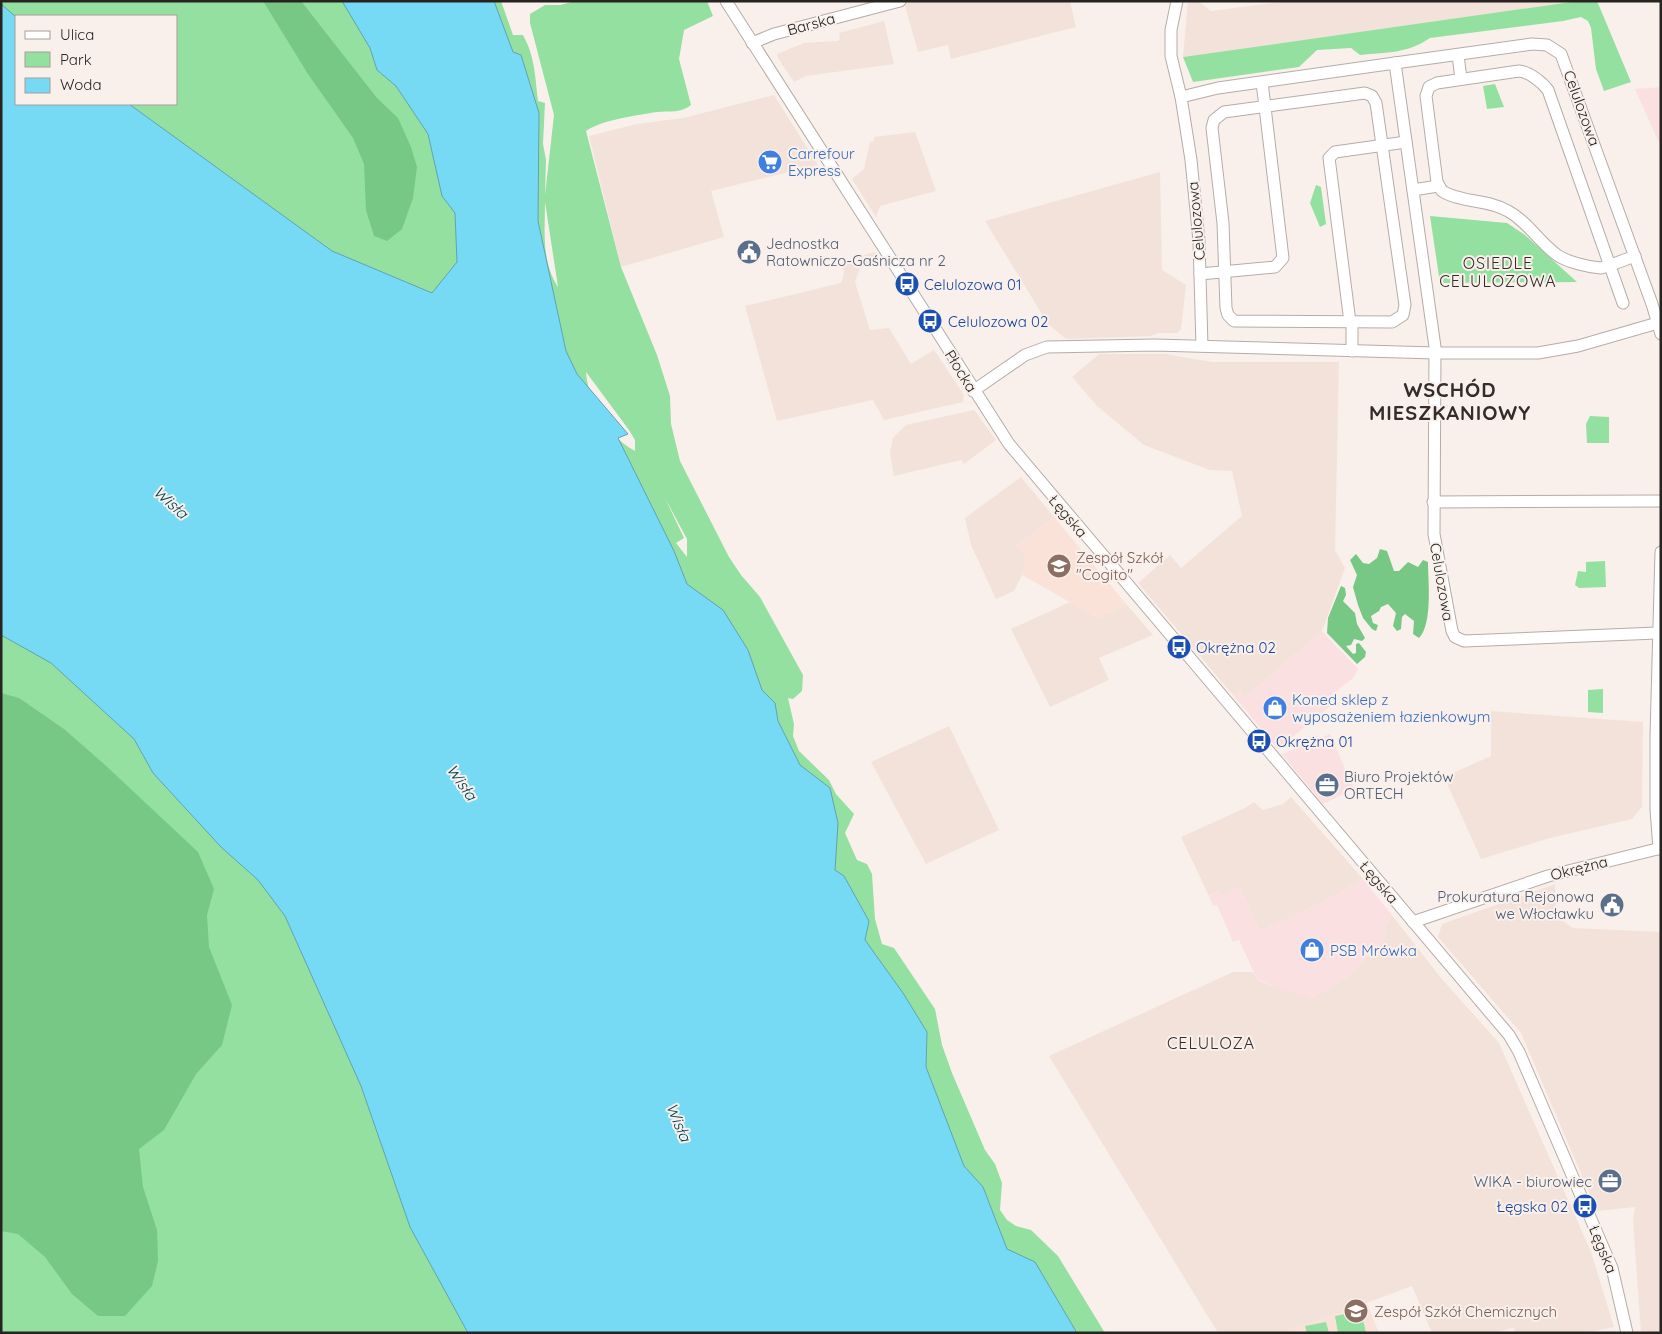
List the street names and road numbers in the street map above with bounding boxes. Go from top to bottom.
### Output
street label: Barska [785,9,837,39]
street label: Celulozowa [1560,68,1604,148]
street label: Celulozowa [1183,181,1209,261]
street label: Płocka [941,346,981,396]
street label: Łęgska [1045,491,1091,541]
street label: Celulozowa [1426,541,1458,623]
street label: Okrężna [1548,852,1610,884]
street label: Łęgska [1356,857,1402,907]
street label: Łęgska [1585,1222,1621,1276]

